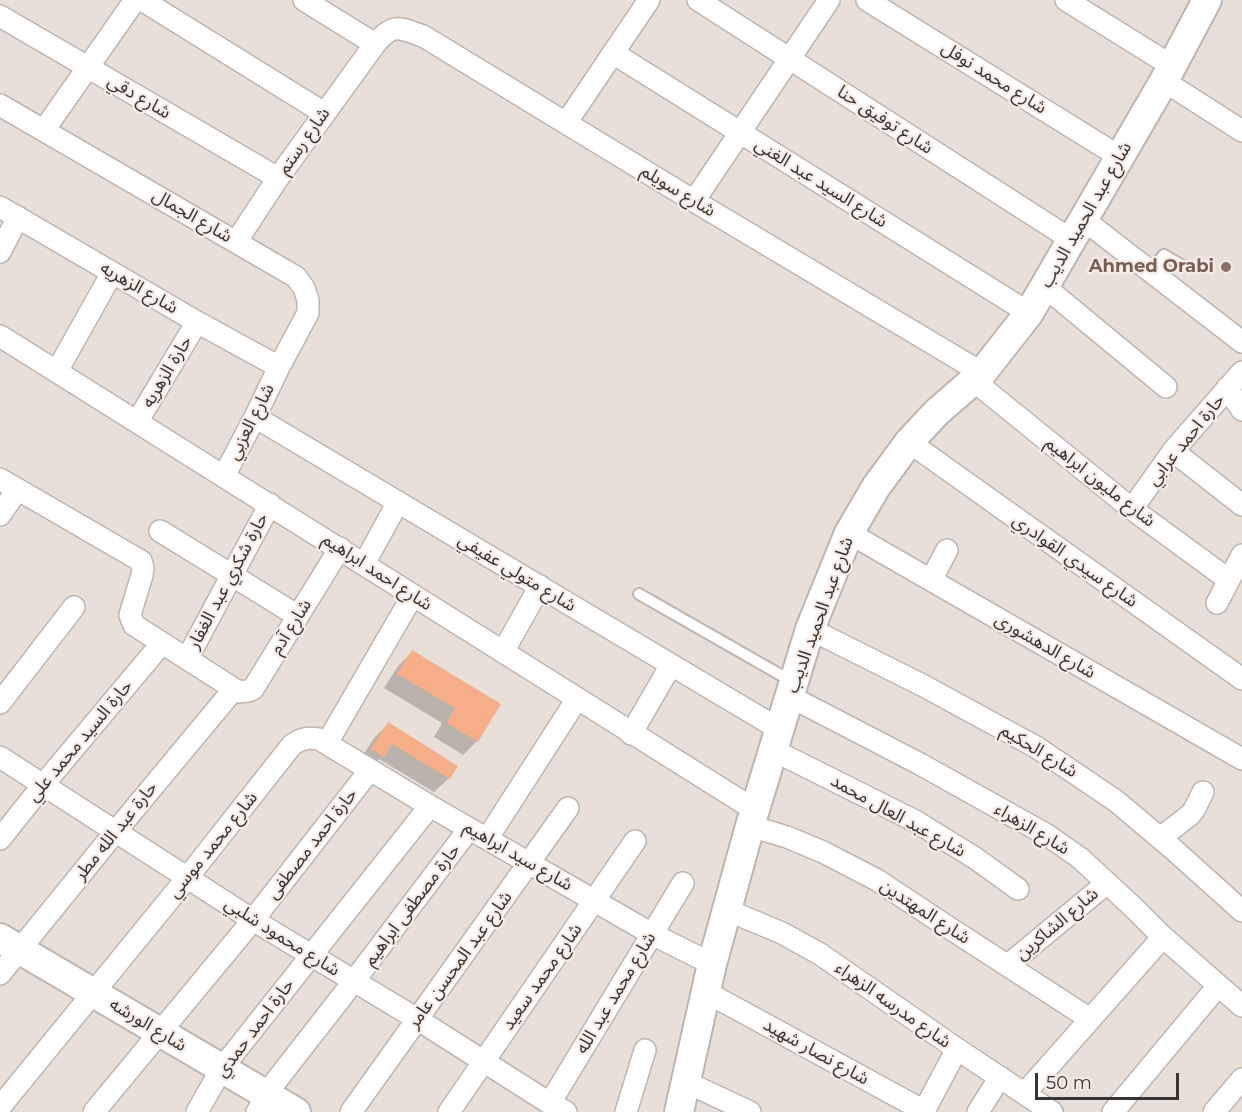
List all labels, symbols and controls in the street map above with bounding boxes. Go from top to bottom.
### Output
street label: شارع محمد نوفل [937,37,1051,119]
street label: شارع دقي [103,70,175,124]
street label: شارع توفيق حنا [833,81,937,159]
street label: شارع رستم [273,103,335,179]
street label: شارع السيد عبد الغني [751,133,891,233]
street label: شارع عبد الحميد الديب [1035,138,1137,292]
street label: شارع سويلم [637,160,719,222]
street label: شارع الجمال [148,185,236,247]
place label: Ahmed Orabi [1089,256,1214,278]
street label: شارع الزهريه [96,257,182,319]
marker: Ahmed Orabi [1219,260,1233,274]
street label: حارة الزهريه [137,332,197,412]
street label: شارع العزبي [223,380,279,464]
street label: حارة احمد عرابي [1143,390,1229,490]
street label: شارع مليون ابراهيم [1040,432,1160,532]
street label: حارة شكري عبد الغفار [183,509,273,653]
street label: شارع سيدي القوادري [1008,510,1142,612]
street label: شارع احمد ابراهيم [318,528,436,616]
street label: شارع متولي عفيفي [454,529,580,617]
street label: شارع عبد الحميد الديب [782,534,858,696]
street label: شارع آدم [266,595,316,659]
street label: شارع الدهشورى [991,608,1099,684]
street label: حارة السيد محمد علي [23,676,137,806]
street label: شارع الحكيم [996,720,1082,782]
street label: شارع عبد العال محمد [827,770,969,862]
street label: حارة عبد الله مطر [70,777,162,885]
street label: حارة احمد مصطفى [262,784,362,904]
street label: شارع محمد موسي [163,787,263,903]
street label: شارع الزهراء [990,798,1074,860]
street label: شارع سيد ابراهيم [460,816,576,896]
street label: حارة مصطفى ابراهيم [359,840,465,970]
street label: شارع المهتدين [876,875,974,949]
street label: شارع الشاكرين [1011,883,1103,965]
street label: شارع عبد المحسن عامر [403,887,517,1033]
street label: شارع محمود شلبي [220,893,344,981]
street label: شارع محمد سعيد [497,920,587,1034]
street label: شارع محمد عبد الله [571,928,661,1058]
street label: شارع مدرسه الزهراء [831,957,955,1053]
street label: حارة احمد حمدي [211,975,299,1081]
street label: شارع الورشه [106,994,190,1056]
street label: شارع نصار شهيد [759,1014,873,1090]
scale bar [1038,1061,1182,1099]
text: 50 m [1046,1072,1092,1094]

